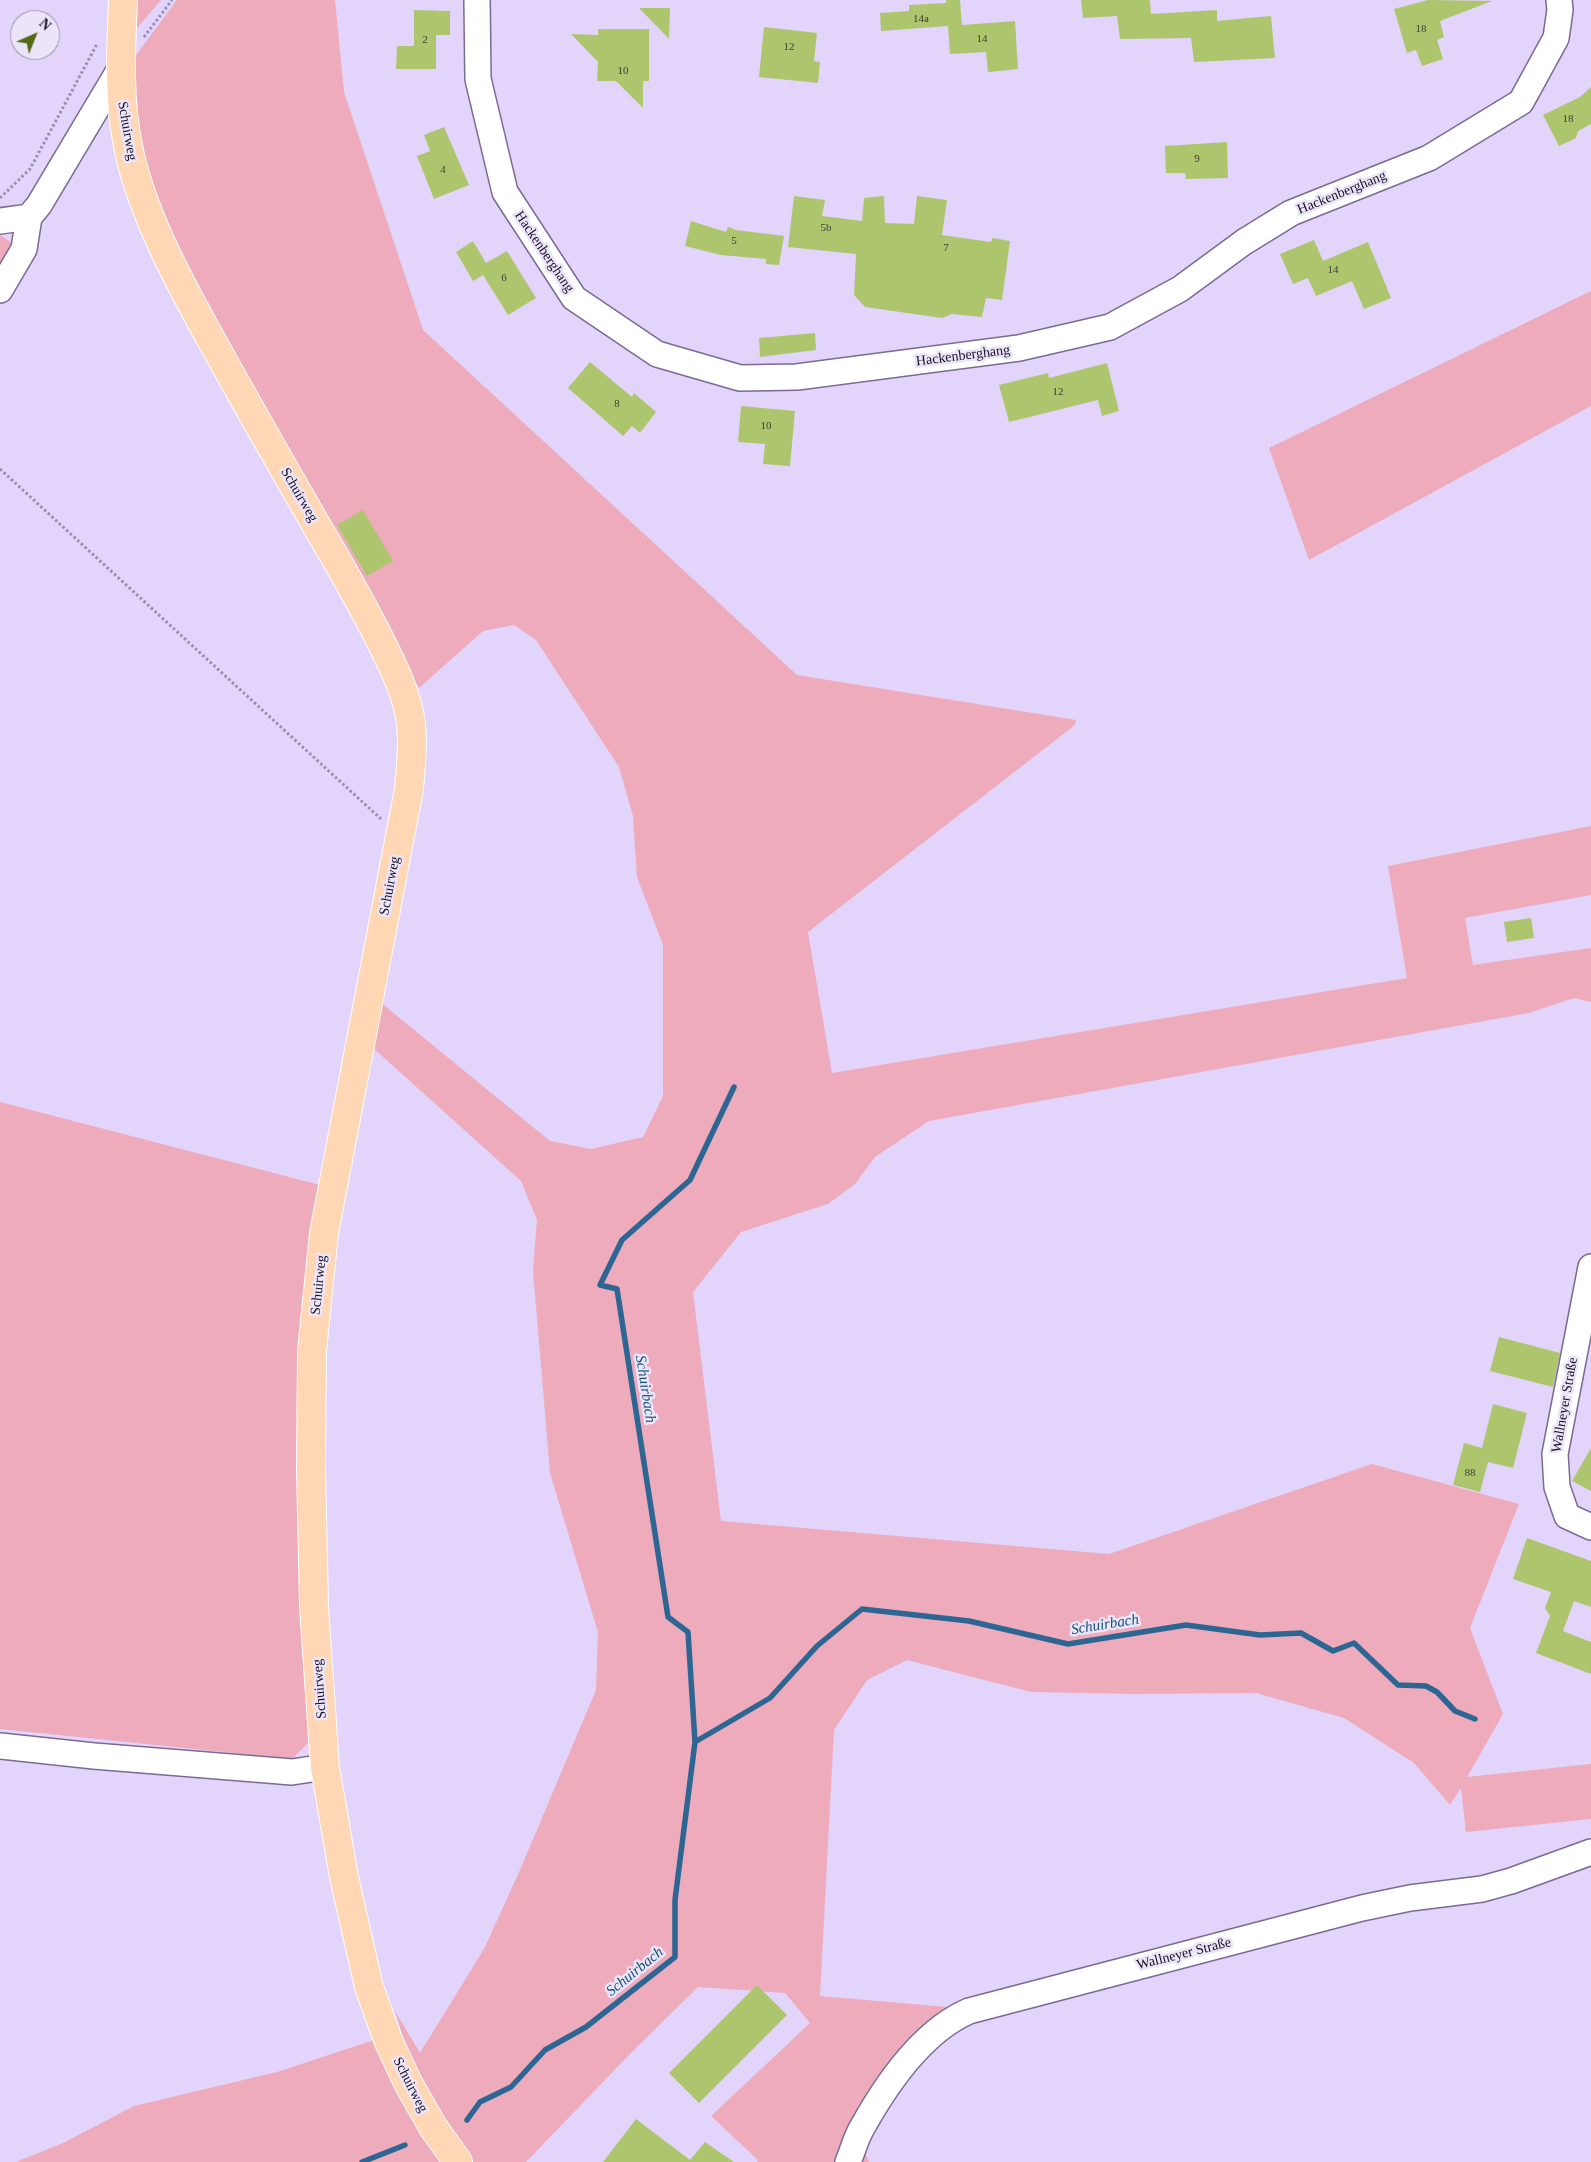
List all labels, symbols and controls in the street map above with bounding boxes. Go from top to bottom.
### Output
north arrow [10,10,60,60]
house number: 14a [913,12,929,26]
text: N [36,16,54,33]
house number: 18 [1415,22,1426,36]
house number: 14 [976,32,988,46]
house number: 2 [422,33,428,47]
house number: 12 [784,40,794,54]
house number: 10 [618,64,628,78]
street label: Schuirweg [114,100,140,162]
house number: 18 [1562,112,1574,126]
house number: 9 [1194,152,1200,166]
house number: 4 [440,163,446,177]
street label: Hackenberghang [1295,167,1389,219]
street label: Hackenberghang [511,208,577,296]
house number: 5b [820,221,831,235]
house number: 5 [731,234,737,248]
house number: 7 [943,241,949,255]
house number: 14 [1328,263,1339,277]
house number: 6 [501,271,507,285]
street label: Hackenberghang [915,342,1011,370]
house number: 12 [1052,385,1064,399]
house number: 8 [614,397,620,411]
house number: 10 [760,419,771,433]
street label: Schuirweg [277,465,321,525]
street label: Schuirweg [376,855,404,917]
street label: Schuirweg [308,1254,330,1316]
water label: Schuirbach [631,1354,659,1424]
street label: Wallneyer Straße [1548,1356,1582,1454]
house number: 88 [1464,1466,1476,1480]
water label: Schuirbach [1070,1611,1140,1639]
street label: Schuirweg [310,1659,330,1719]
street label: Wallneyer Straße [1135,1934,1233,1974]
water label: Schuirbach [603,1944,667,2000]
street label: Schuirweg [389,2055,431,2115]

